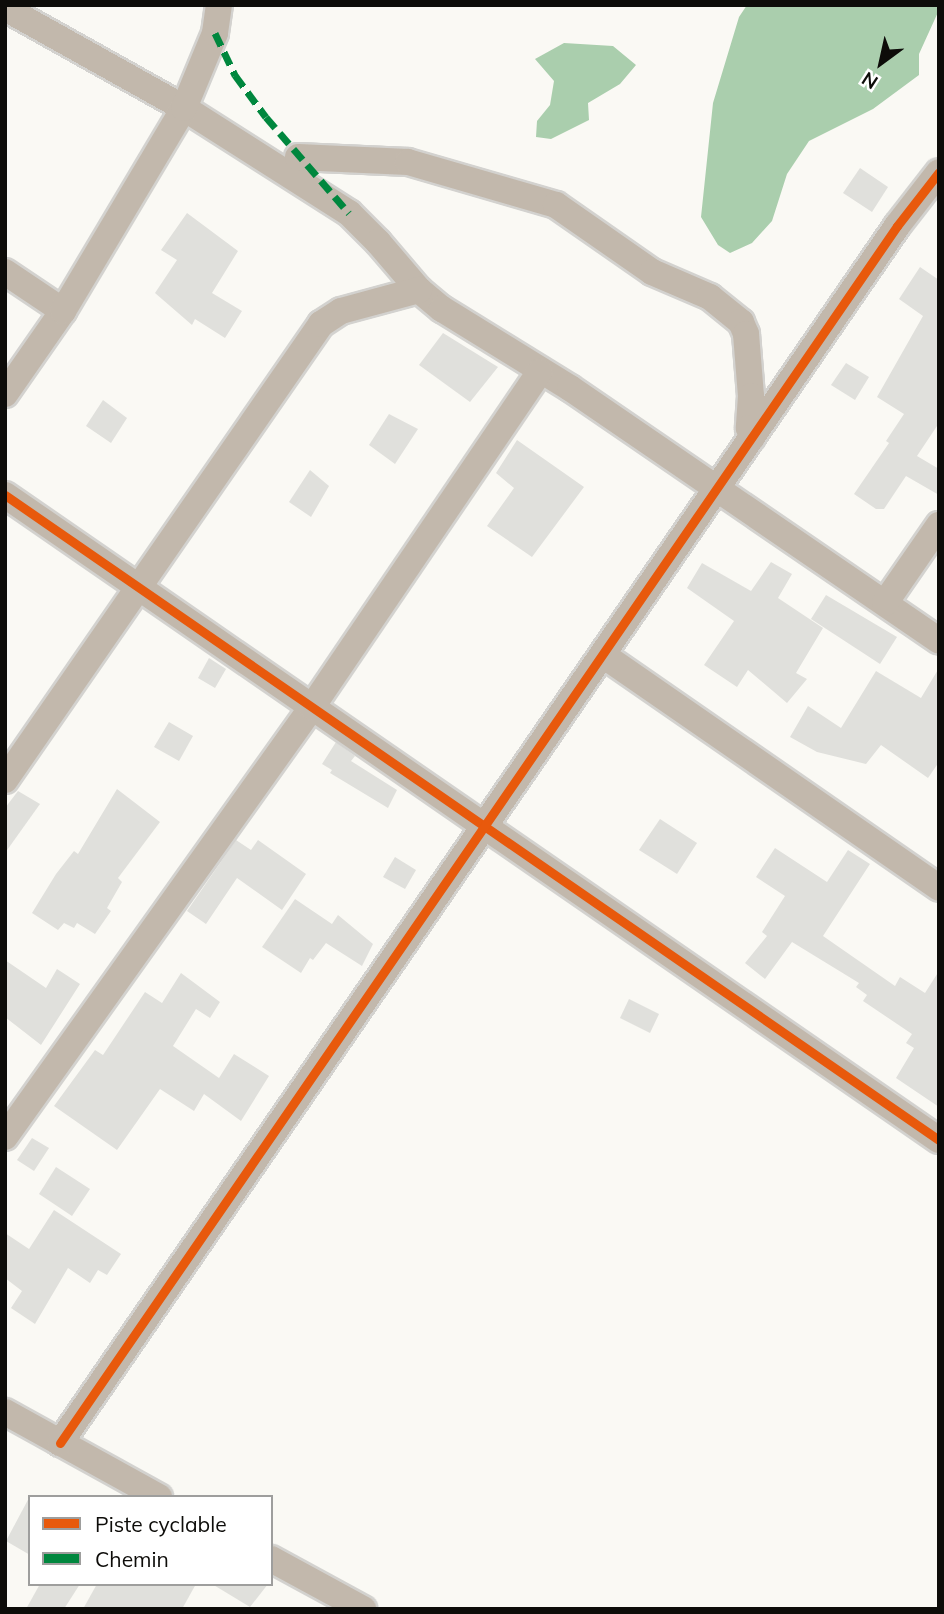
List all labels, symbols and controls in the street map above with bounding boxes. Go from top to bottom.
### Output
north arrow [846,28,916,98]
text: N [857,67,882,95]
legend [28,1495,273,1586]
text: Piste cyclable [95,1511,227,1537]
text: Chemin [95,1546,169,1572]

